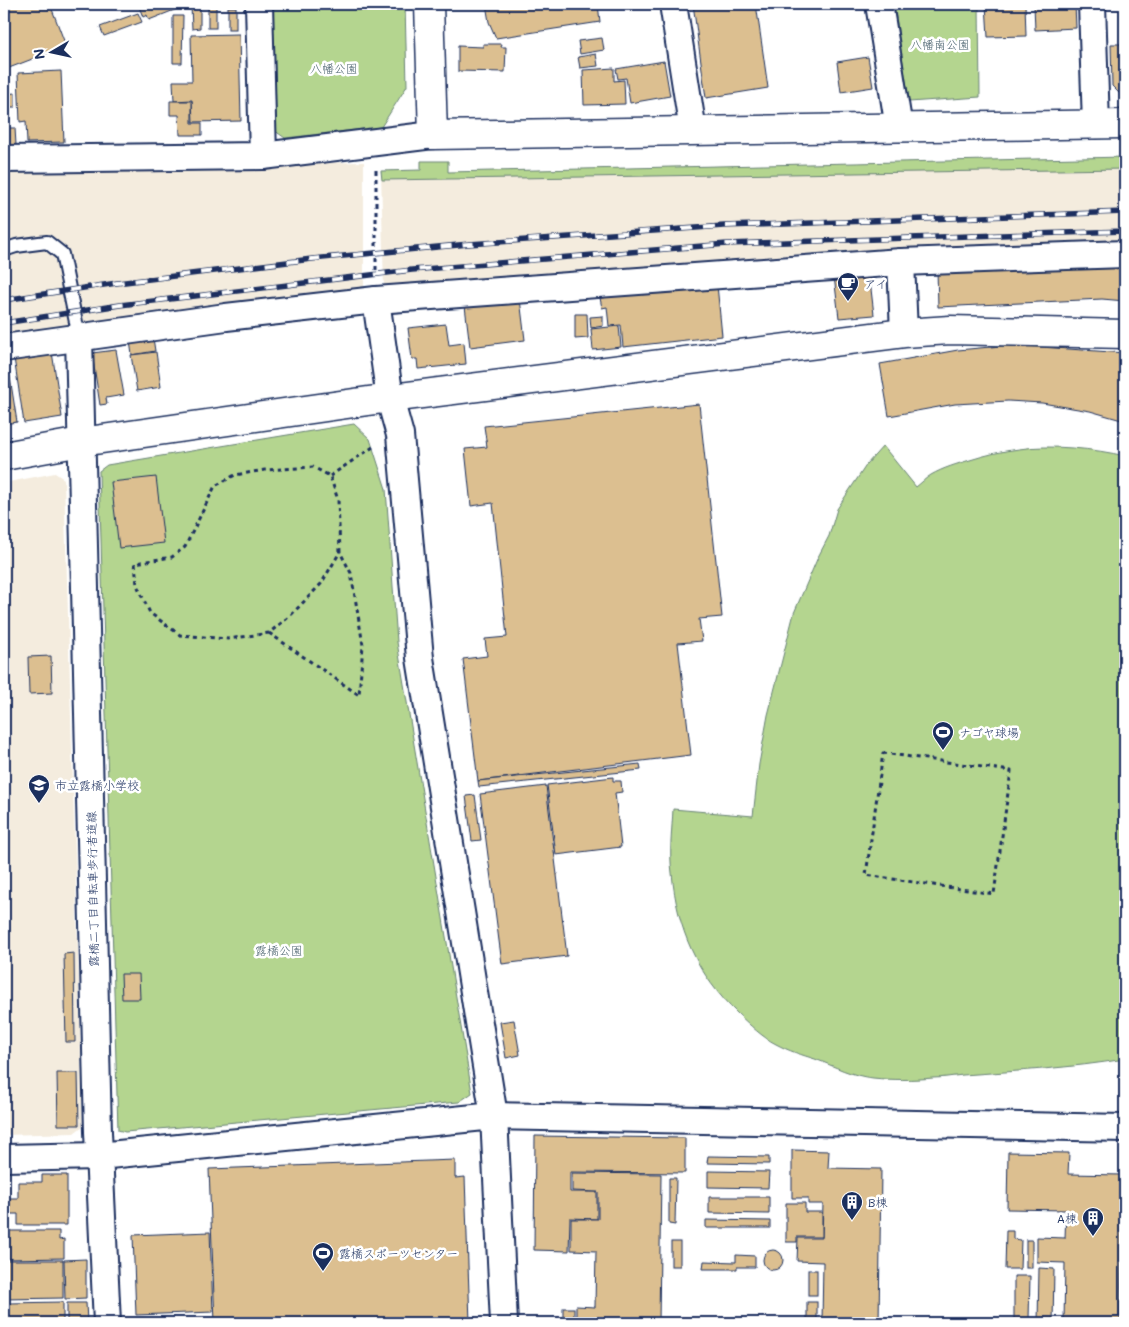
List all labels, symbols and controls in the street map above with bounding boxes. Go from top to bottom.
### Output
north arrow [28,28,78,78]
park label: 八幡南公園 [910,36,970,52]
text: N [28,47,49,61]
park label: 八幡公園 [310,60,358,76]
cafe icon: アイ [836,271,860,302]
place label: アイ [864,275,887,291]
sports icon: ナゴヤ球場 [931,720,955,751]
place label: ナゴヤ球場 [959,724,1019,740]
school or university icon: 市立露橋小学校 [27,773,51,804]
place label: 市立露橋小学校 [55,777,139,793]
street label: 露橋二丁目自転車歩行者道線 [83,811,101,967]
park label: 露橋公園 [255,942,303,958]
building icon: B棟 [840,1190,864,1221]
place label: B棟 [868,1194,887,1210]
building icon: A棟 [1081,1206,1105,1237]
place label: A棟 [1057,1210,1077,1226]
sports icon: 露橋スポーツセンター [311,1241,335,1272]
place label: 露橋スポーツセンター [339,1245,458,1261]

